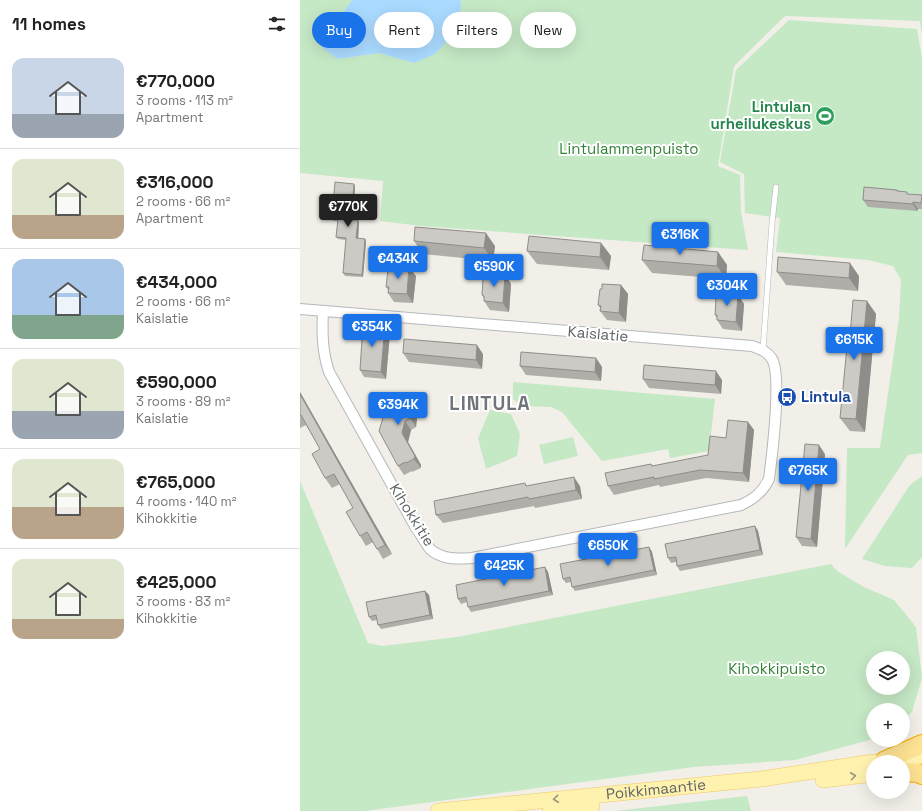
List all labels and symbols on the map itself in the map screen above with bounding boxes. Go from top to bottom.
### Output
place label: Lintulan urheilukeskus [711,97,811,133]
sports icon: Lintulan urheilukeskus [814,105,836,127]
park label: Lintulammenpuisto [559,139,699,158]
pin: €770K [320,194,376,228]
pin: €316K [652,222,708,256]
pin: €434K [370,246,426,280]
pin: €590K [466,254,522,288]
pin: €304K [699,273,755,307]
pin: €354K [344,314,400,348]
street label: Kaislatie [567,321,629,346]
pin: €615K [826,327,882,361]
bus stop icon: Lintula [776,386,798,408]
place label: Lintula [801,387,851,406]
district label: LINTULA [449,391,531,416]
pin: €394K [370,392,426,426]
pin: €765K [780,458,836,492]
street label: Kihokkitie [386,480,439,550]
pin: €650K [580,533,636,567]
pin: €425K [476,553,532,587]
park label: Kihokkipuisto [728,659,826,678]
one-way arrow [850,772,856,781]
street label: Poikkimaantie [605,775,707,803]
one-way arrow [553,795,559,804]

